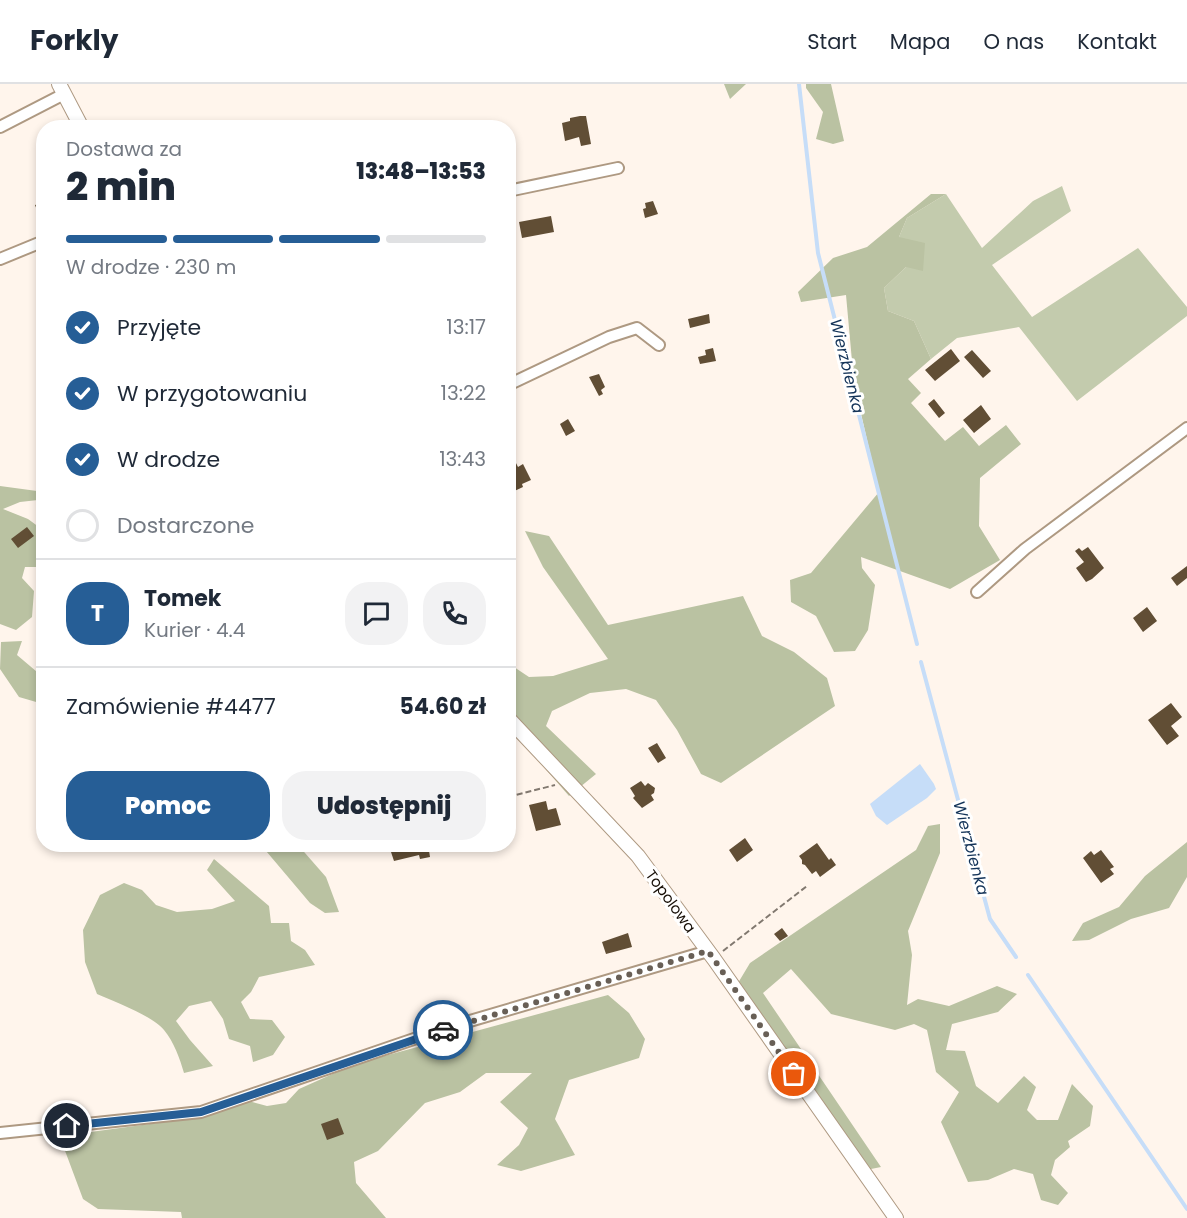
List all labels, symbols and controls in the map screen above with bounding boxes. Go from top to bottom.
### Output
text: Forkly [30,21,118,60]
text: Start [807,27,857,56]
text: Mapa [890,27,951,56]
text: O nas [984,27,1044,56]
text: Kontakt [1077,27,1157,56]
text: Dostawa za [66,135,182,163]
text: 13:48–13:53 [356,156,486,187]
text: 2 min [66,159,176,214]
text: W drodze · 230 m [66,253,236,281]
icon: check [66,311,99,344]
text: Przyjęte [117,312,201,343]
text: 13:17 [446,313,486,341]
water label: Wierzbienka [824,316,870,416]
icon: check [66,377,99,410]
text: W przygotowaniu [117,378,307,409]
text: 13:22 [441,379,486,407]
icon: check [66,443,99,476]
text: W drodze [117,444,220,475]
text: 13:43 [439,445,486,473]
text: Dostarczone [117,510,254,541]
button: chat [345,582,408,645]
button: phone [423,582,486,645]
text: Tomek [144,583,221,614]
text: T [91,598,104,629]
text: Kurier · 4.4 [144,616,245,644]
text: Zamówienie #4477 [66,691,276,722]
text: 54.60 zł [400,691,486,722]
button: Pomoc [66,771,270,840]
button: Udostępnij [282,771,486,840]
water label: Wierzbienka [947,798,995,898]
street label: Topolowa [641,865,701,937]
courier [413,1000,473,1060]
icon: car [427,1014,460,1047]
pin [768,1048,819,1099]
icon: bag [777,1057,810,1090]
pin [41,1100,92,1151]
icon: home [50,1109,83,1142]

